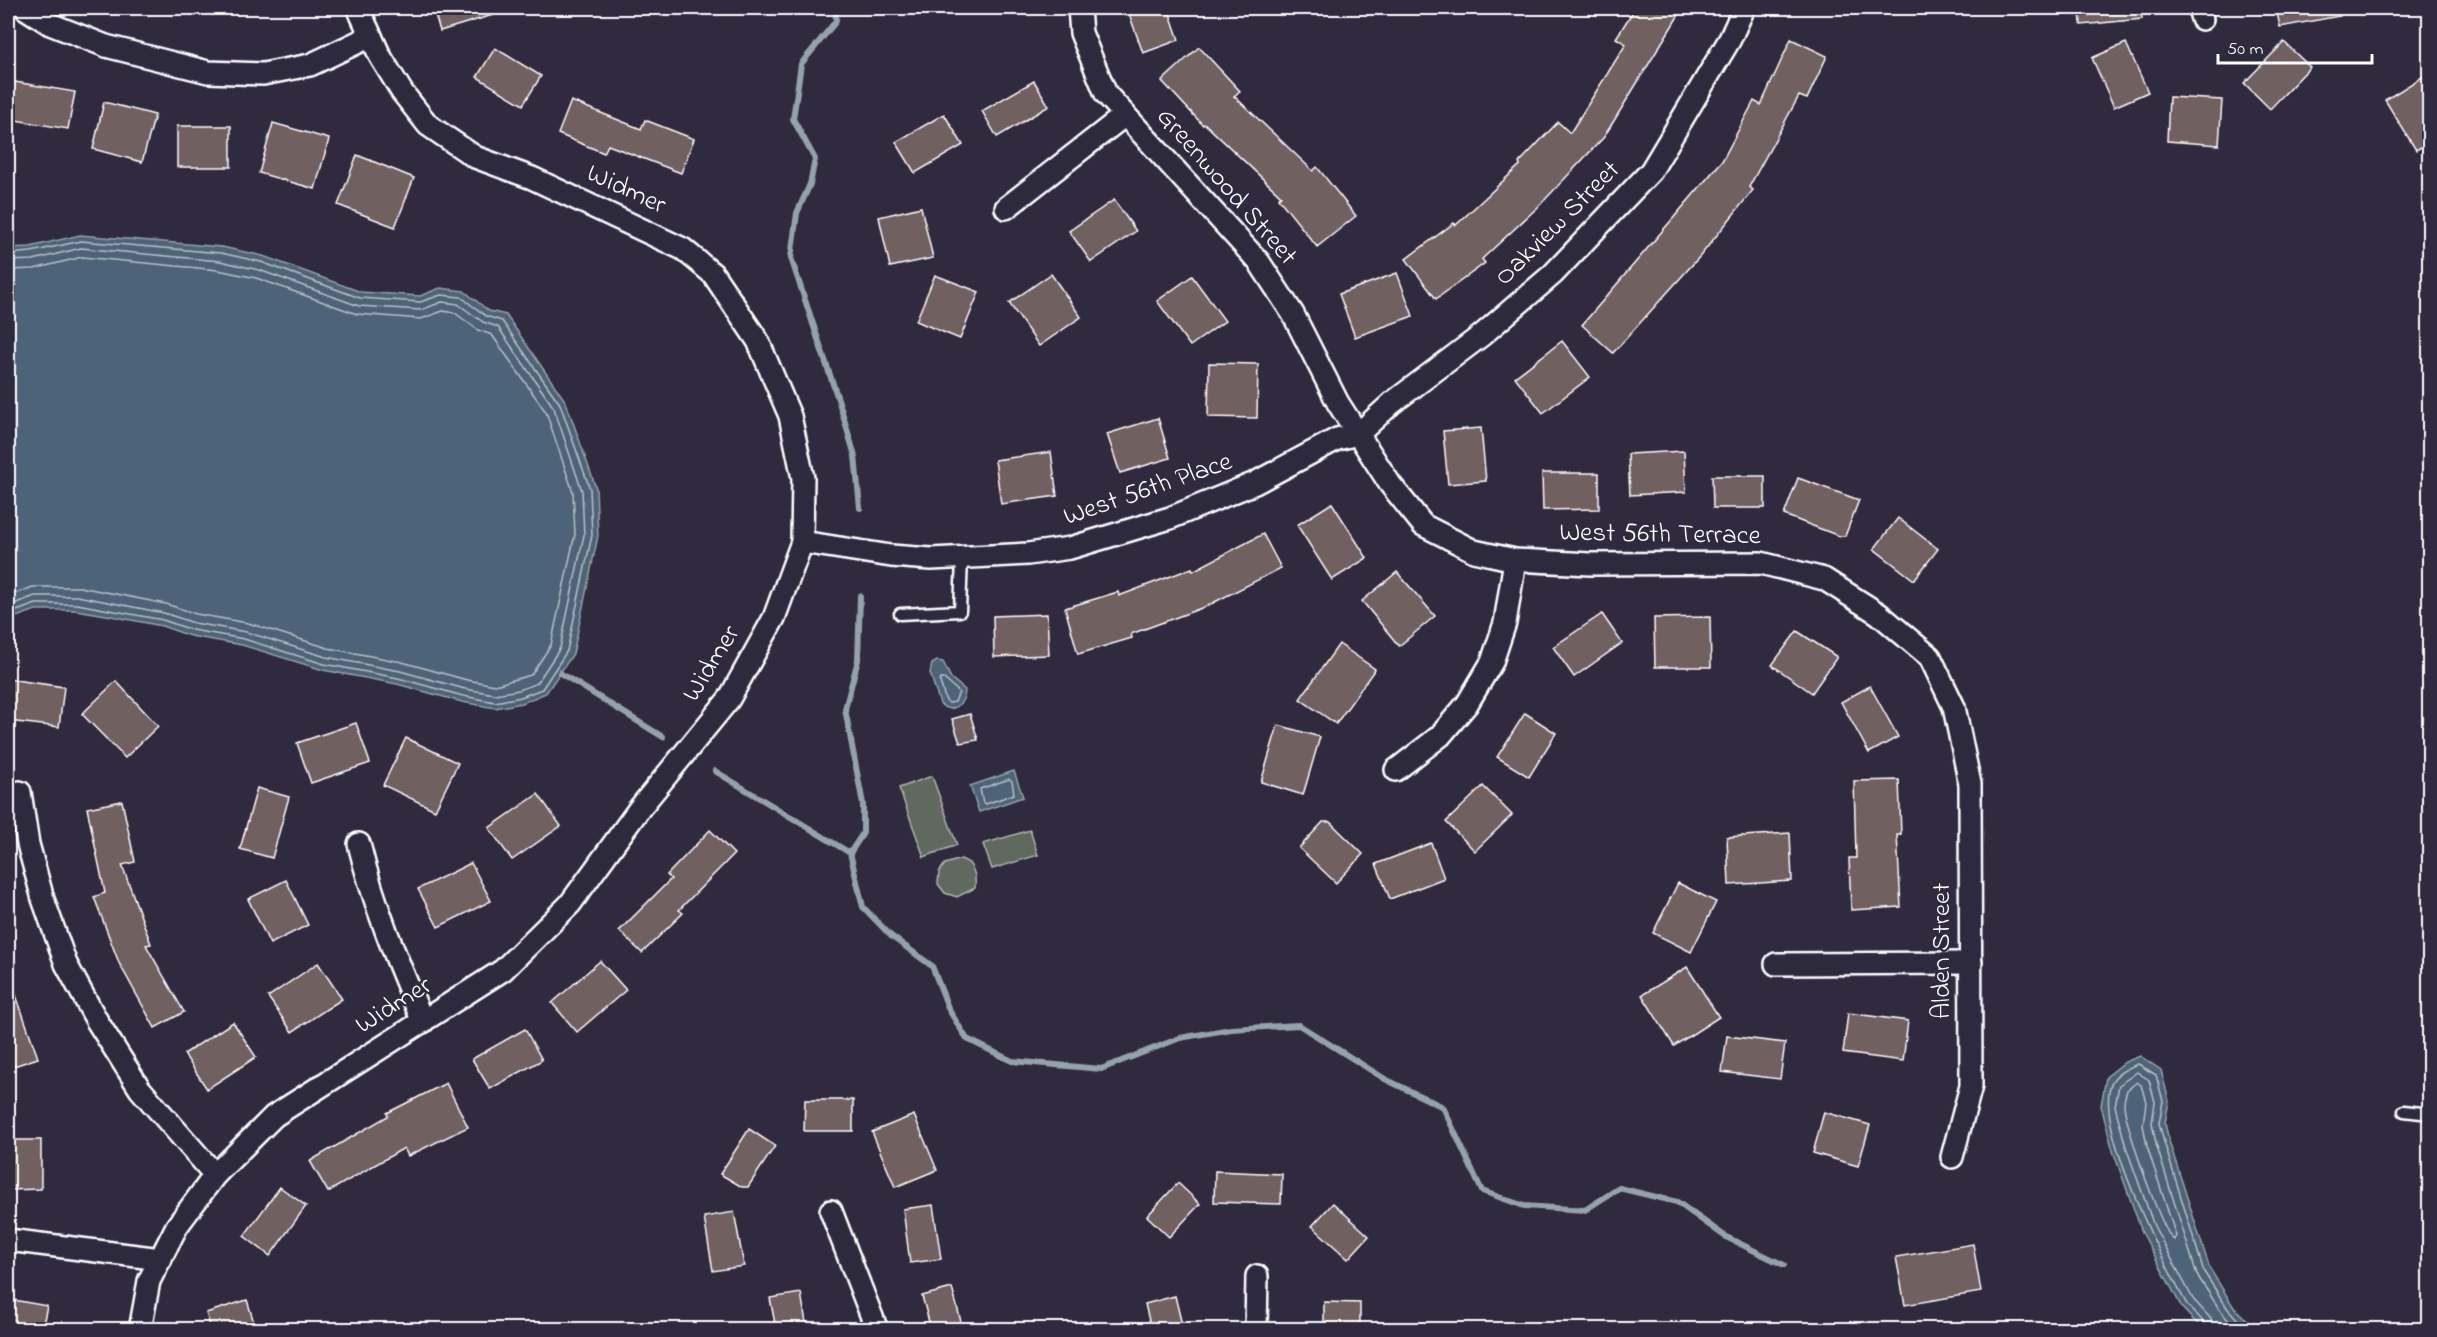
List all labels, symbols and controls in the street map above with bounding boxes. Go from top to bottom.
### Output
scale bar [2218,27,2372,65]
text: 50 m [2227,37,2264,63]
street label: Greenwood Street [1146,99,1306,275]
street label: Oakview Street [1486,152,1630,296]
street label: Widmer [580,155,673,226]
street label: West 56th Place [1059,443,1238,537]
street label: West 56th Terrace [1559,514,1762,556]
street label: Widmer [673,618,751,710]
street label: Alden Street [1923,883,1962,1019]
street label: Widmer [348,967,440,1045]

